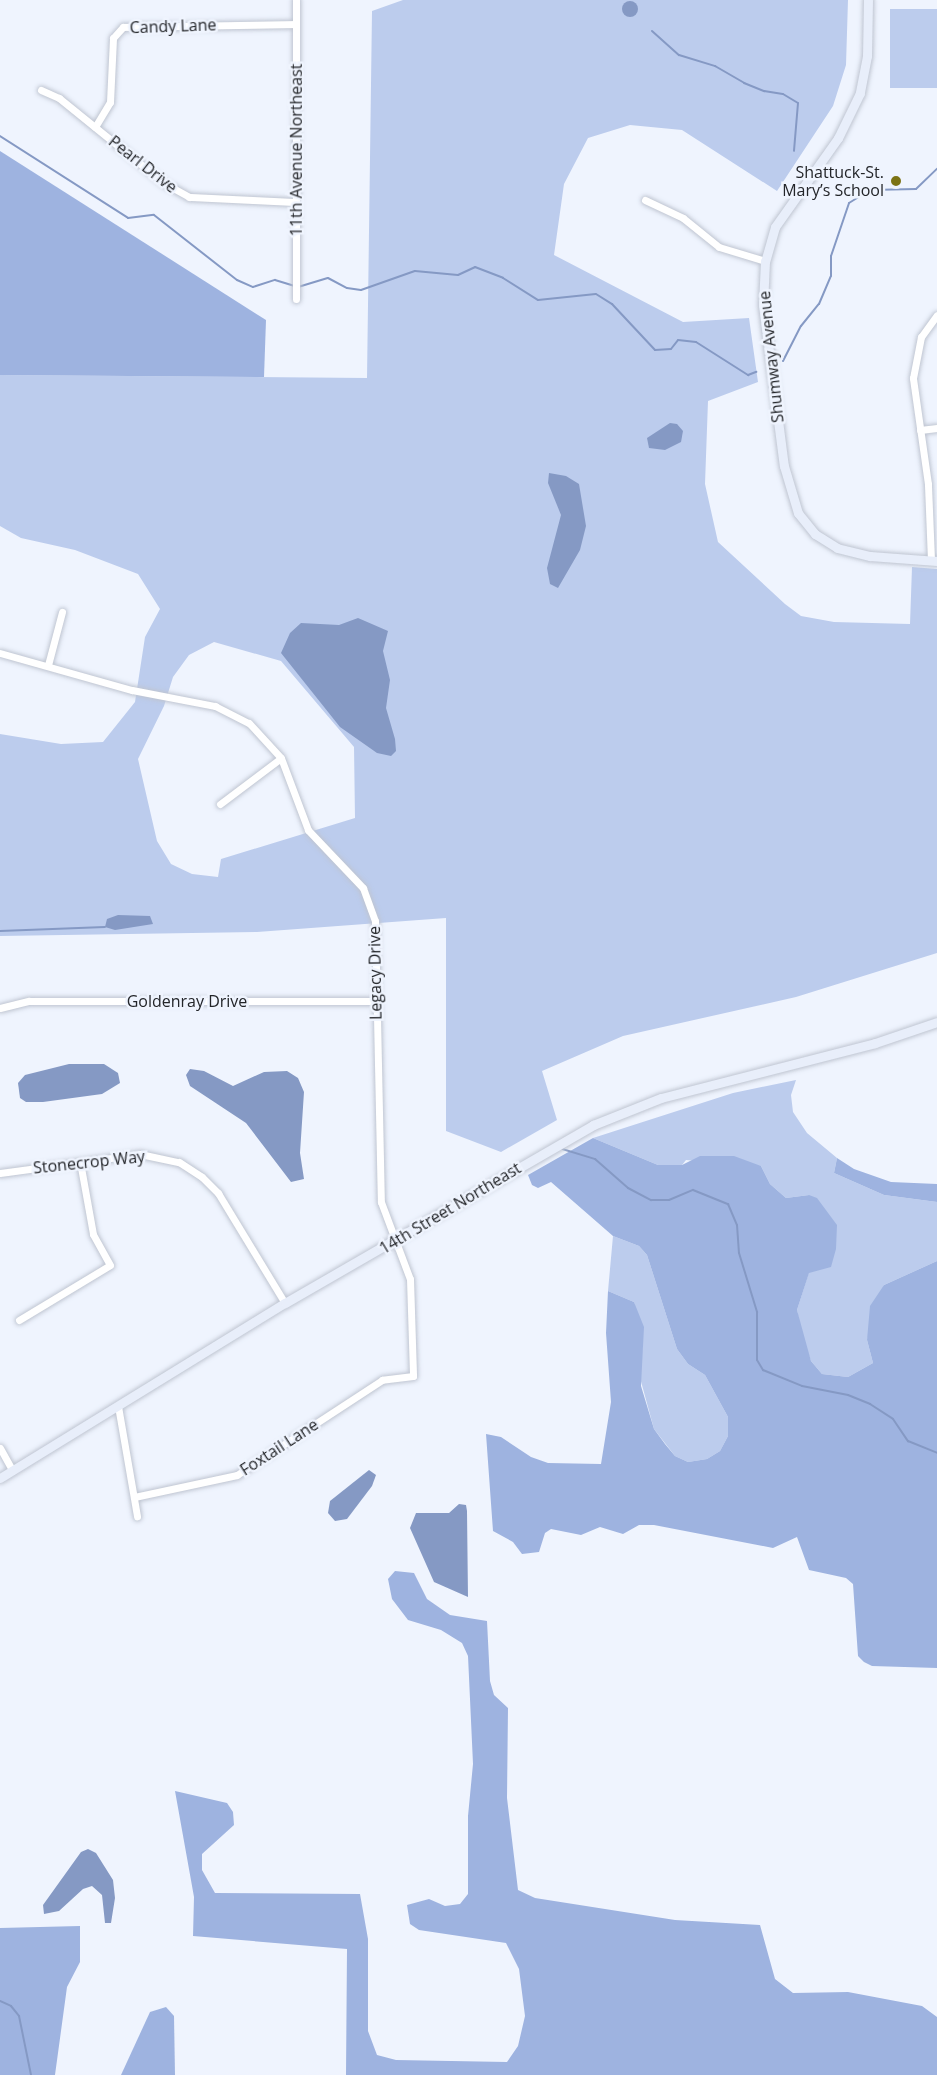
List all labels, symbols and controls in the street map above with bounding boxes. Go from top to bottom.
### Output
street label: Candy Lane [129,15,217,37]
street label: 11th Avenue Northeast [286,64,306,236]
street label: Pearl Drive [105,131,181,197]
place label: Shattuck-St. Mary’s School [782,162,884,200]
marker: Shattuck-St. Mary’s School [889,174,903,188]
street label: Shumway Avenue [755,290,787,424]
street label: Legacy Drive [365,926,385,1020]
street label: Goldenray Drive [127,991,247,1011]
street label: Stonecrop Way [32,1147,146,1177]
street label: 14th Street Northeast [376,1158,524,1258]
street label: Foxtail Lane [236,1415,322,1479]

